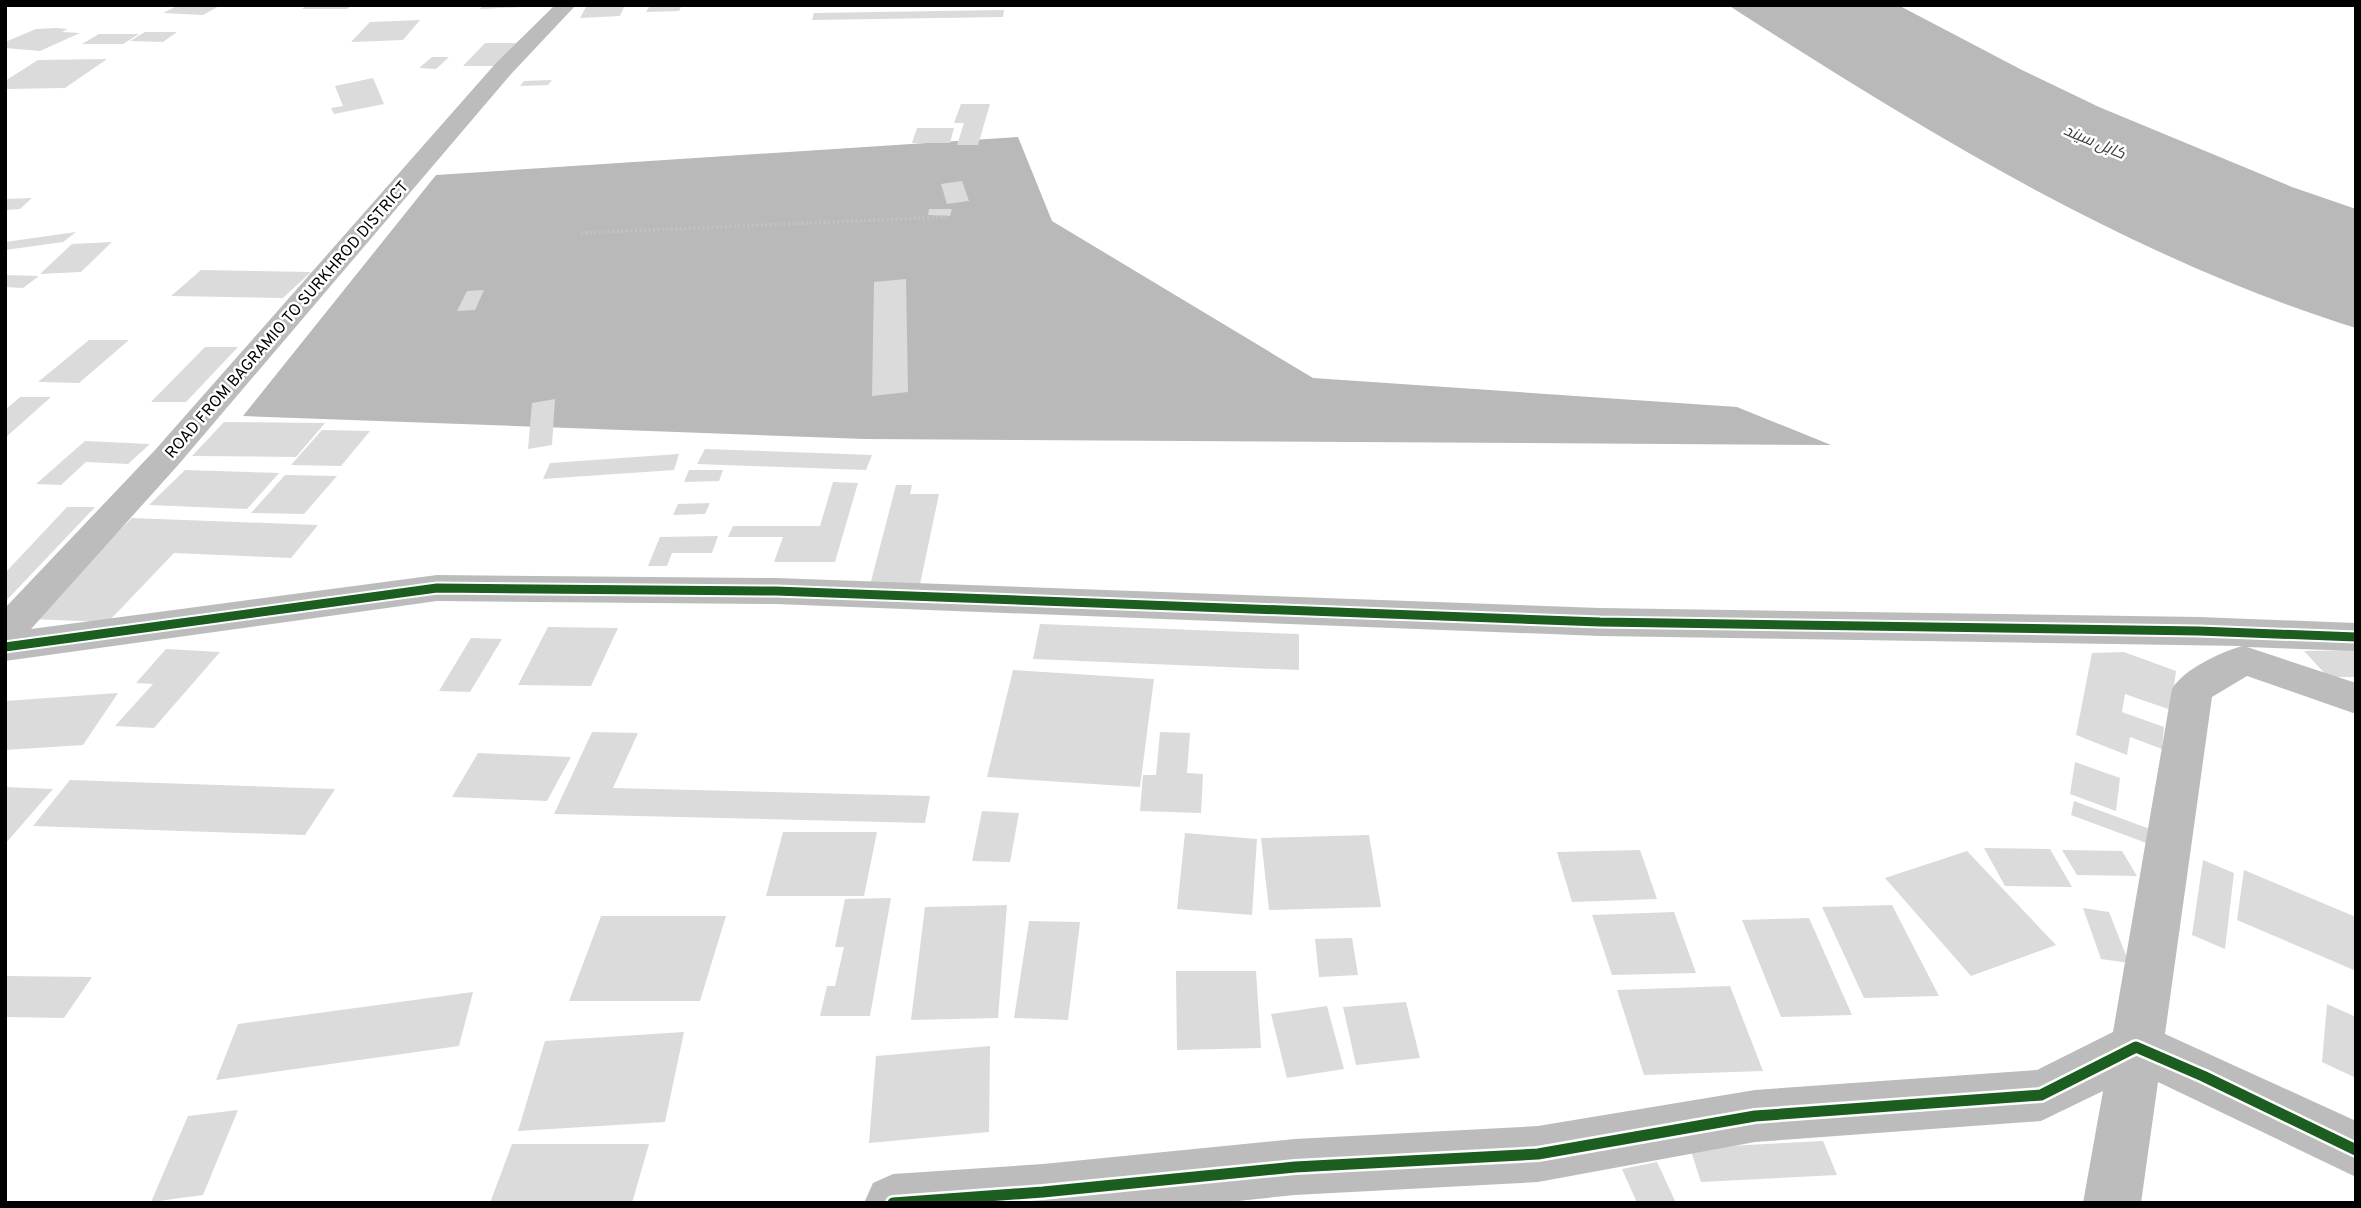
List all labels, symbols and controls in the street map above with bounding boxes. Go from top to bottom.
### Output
water label: کابل سيند [2060,121,2128,165]
street label: ROAD FROM BAGRAMIO TO SURKHROD DISTRICT [161,177,414,463]

